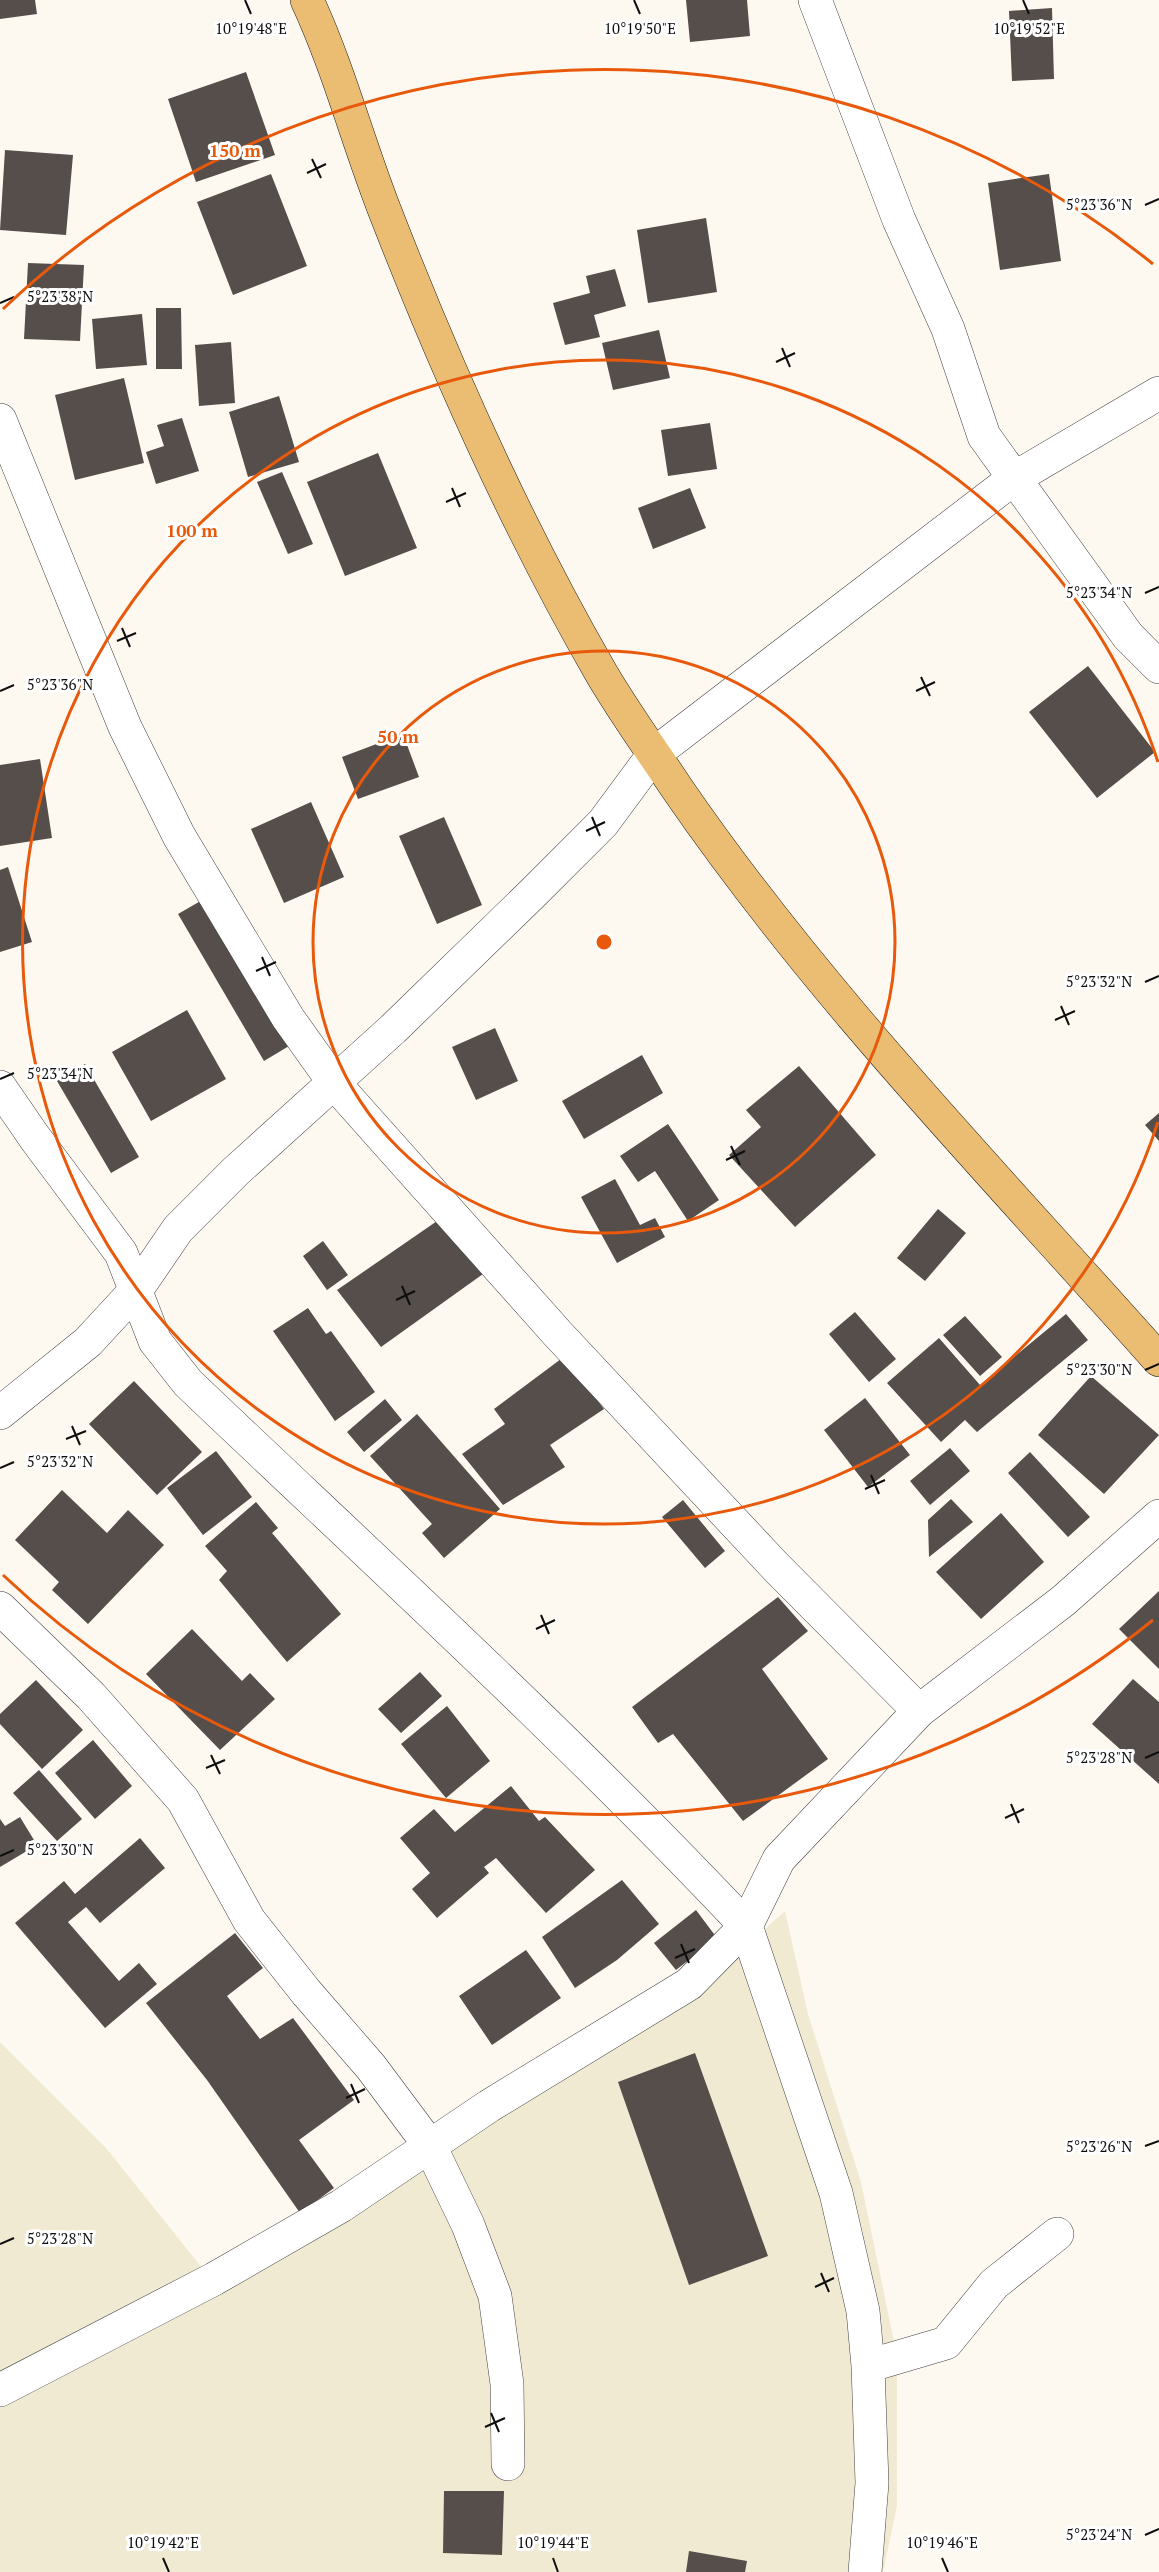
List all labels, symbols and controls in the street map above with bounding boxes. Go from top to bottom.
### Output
text: 10°19'48"E [215,18,287,38]
text: 10°19'50"E [604,18,676,38]
text: 10°19'52"E [993,18,1065,38]
text: 150 m [209,138,261,162]
text: 5°23'36"N [1066,194,1132,214]
text: 5°23'38"N [27,286,93,306]
text: 100 m [166,518,218,542]
text: 5°23'34"N [1066,582,1132,602]
text: 5°23'36"N [27,674,93,694]
text: 50 m [377,724,419,748]
centre of rings [594,932,614,952]
text: 5°23'32"N [1066,971,1132,991]
text: 5°23'34"N [27,1063,93,1083]
text: 5°23'30"N [1066,1359,1132,1379]
text: 5°23'32"N [27,1451,93,1471]
text: 5°23'28"N [1066,1747,1132,1767]
text: 5°23'30"N [27,1839,93,1859]
text: 5°23'26"N [1066,2136,1132,2156]
text: 5°23'28"N [27,2228,93,2248]
text: 5°23'24"N [1066,2524,1132,2544]
text: 10°19'42"E [127,2532,199,2552]
text: 10°19'44"E [517,2532,589,2552]
text: 10°19'46"E [906,2532,978,2552]

